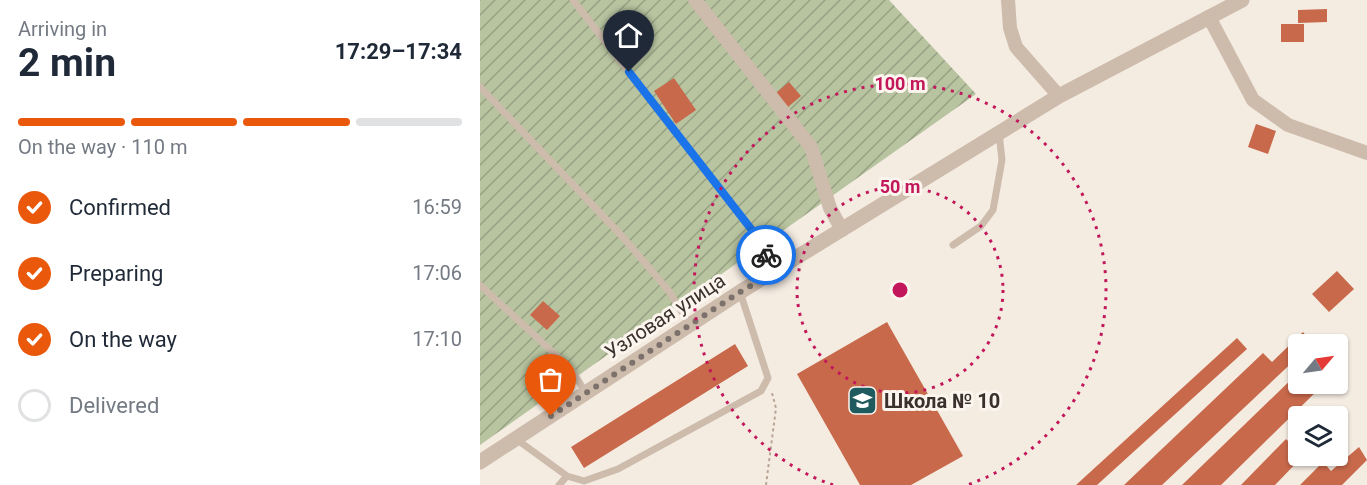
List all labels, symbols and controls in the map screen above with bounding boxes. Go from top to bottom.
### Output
pin [603,10,654,72]
text: Arriving in [18,17,107,41]
icon: home [612,19,645,52]
text: 17:29–17:34 [335,39,462,64]
text: 2 min [18,40,116,86]
text: 100 m [874,73,926,94]
text: On the way · 110 m [18,135,187,159]
text: 50 m [880,176,920,197]
icon: check [18,191,51,224]
text: Confirmed [69,195,171,220]
text: 16:59 [412,195,462,219]
courier [736,225,796,285]
icon: bike [750,239,783,272]
icon: check [18,257,51,290]
text: Preparing [69,261,163,286]
text: 17:06 [412,261,462,285]
street label: Узловая улица [600,268,730,364]
centre of rings [890,280,910,300]
icon: check [18,323,51,356]
text: On the way [69,327,177,352]
text: 17:10 [412,327,462,351]
north arrow [1288,334,1348,394]
map controls [1288,334,1348,466]
pin [525,354,576,416]
icon: bag [534,363,567,396]
school or university icon: Школа № 10 [847,385,879,417]
place label: Школа № 10 [884,389,1000,413]
text: Delivered [69,393,159,418]
button: layers [1288,406,1348,466]

